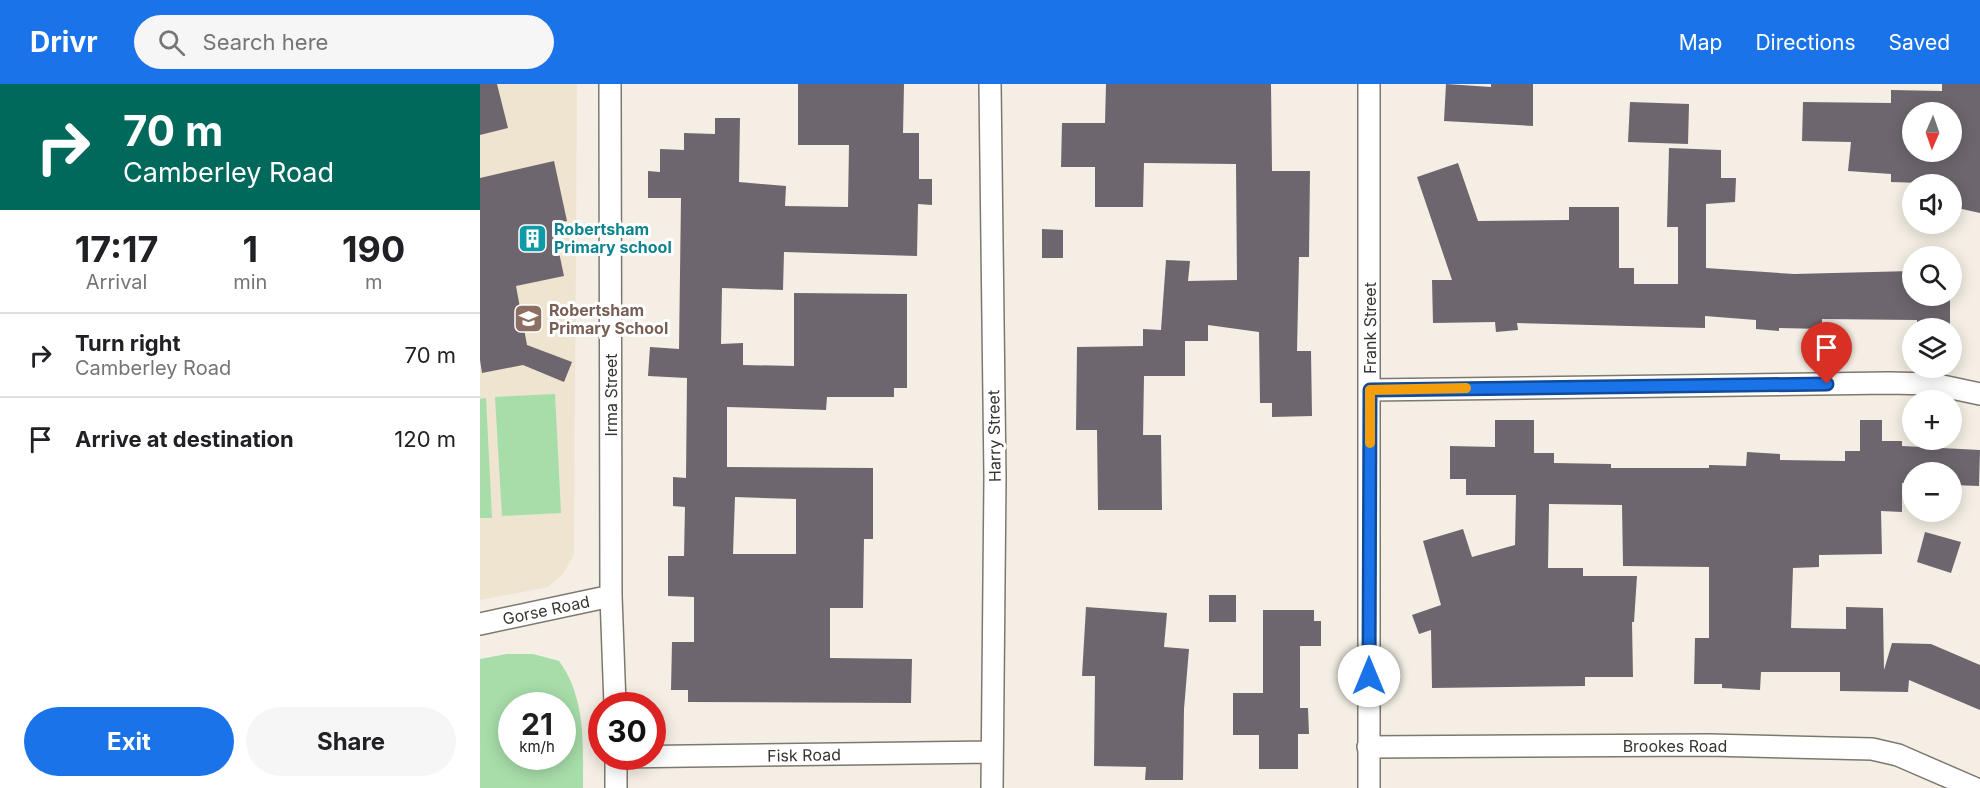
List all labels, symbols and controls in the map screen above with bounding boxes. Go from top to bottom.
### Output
search box [134,15,554,69]
text: Drivr [30,25,98,59]
icon: search [155,26,188,59]
text: Search here [203,29,328,55]
text: Map [1679,30,1722,55]
text: Directions [1755,30,1856,55]
text: Saved [1889,30,1950,55]
north arrow [1902,102,1962,162]
map controls [1902,102,1962,522]
text: 70 m [123,105,223,156]
icon: right [24,108,102,186]
text: Camberley Road [123,156,334,189]
button: sound [1902,174,1962,234]
place label: Robertsham Primary school [554,219,672,257]
building icon: Robertsham Primary school [517,222,549,254]
text: 17:17 [75,227,158,271]
text: 1 [243,227,258,271]
text: 190 [342,227,405,271]
button: search [1902,246,1962,306]
text: Arrival [86,270,147,294]
text: min [233,270,267,294]
text: m [365,270,382,294]
street label: Frank Street [1360,282,1380,374]
place label: Robertsham Primary School [549,300,668,338]
school or university icon: Robertsham Primary School [512,303,544,335]
button: layers [1902,318,1962,378]
pin [1801,322,1852,384]
text: Turn right [75,330,181,356]
icon: arrive [1810,331,1843,364]
icon: right [24,339,57,372]
text: 70 m [405,342,456,368]
street label: Irma Street [601,353,621,437]
text: Camberley Road [75,356,231,380]
street label: Harry Street [983,390,1005,482]
button: + [1902,390,1962,450]
icon: arrive [24,423,57,456]
text: Arrive at destination [75,426,294,452]
text: 120 m [394,426,456,452]
button: − [1902,462,1962,522]
street label: Gorse Road [501,591,591,629]
position arrow [1337,644,1401,708]
speed limit sign: 30 [588,692,666,770]
text: 21 [521,706,553,742]
button: Exit [24,707,234,776]
button: Share [246,707,456,776]
street label: Brookes Road [1623,736,1727,756]
text: km/h [519,737,555,756]
street label: Fisk Road [767,744,841,766]

